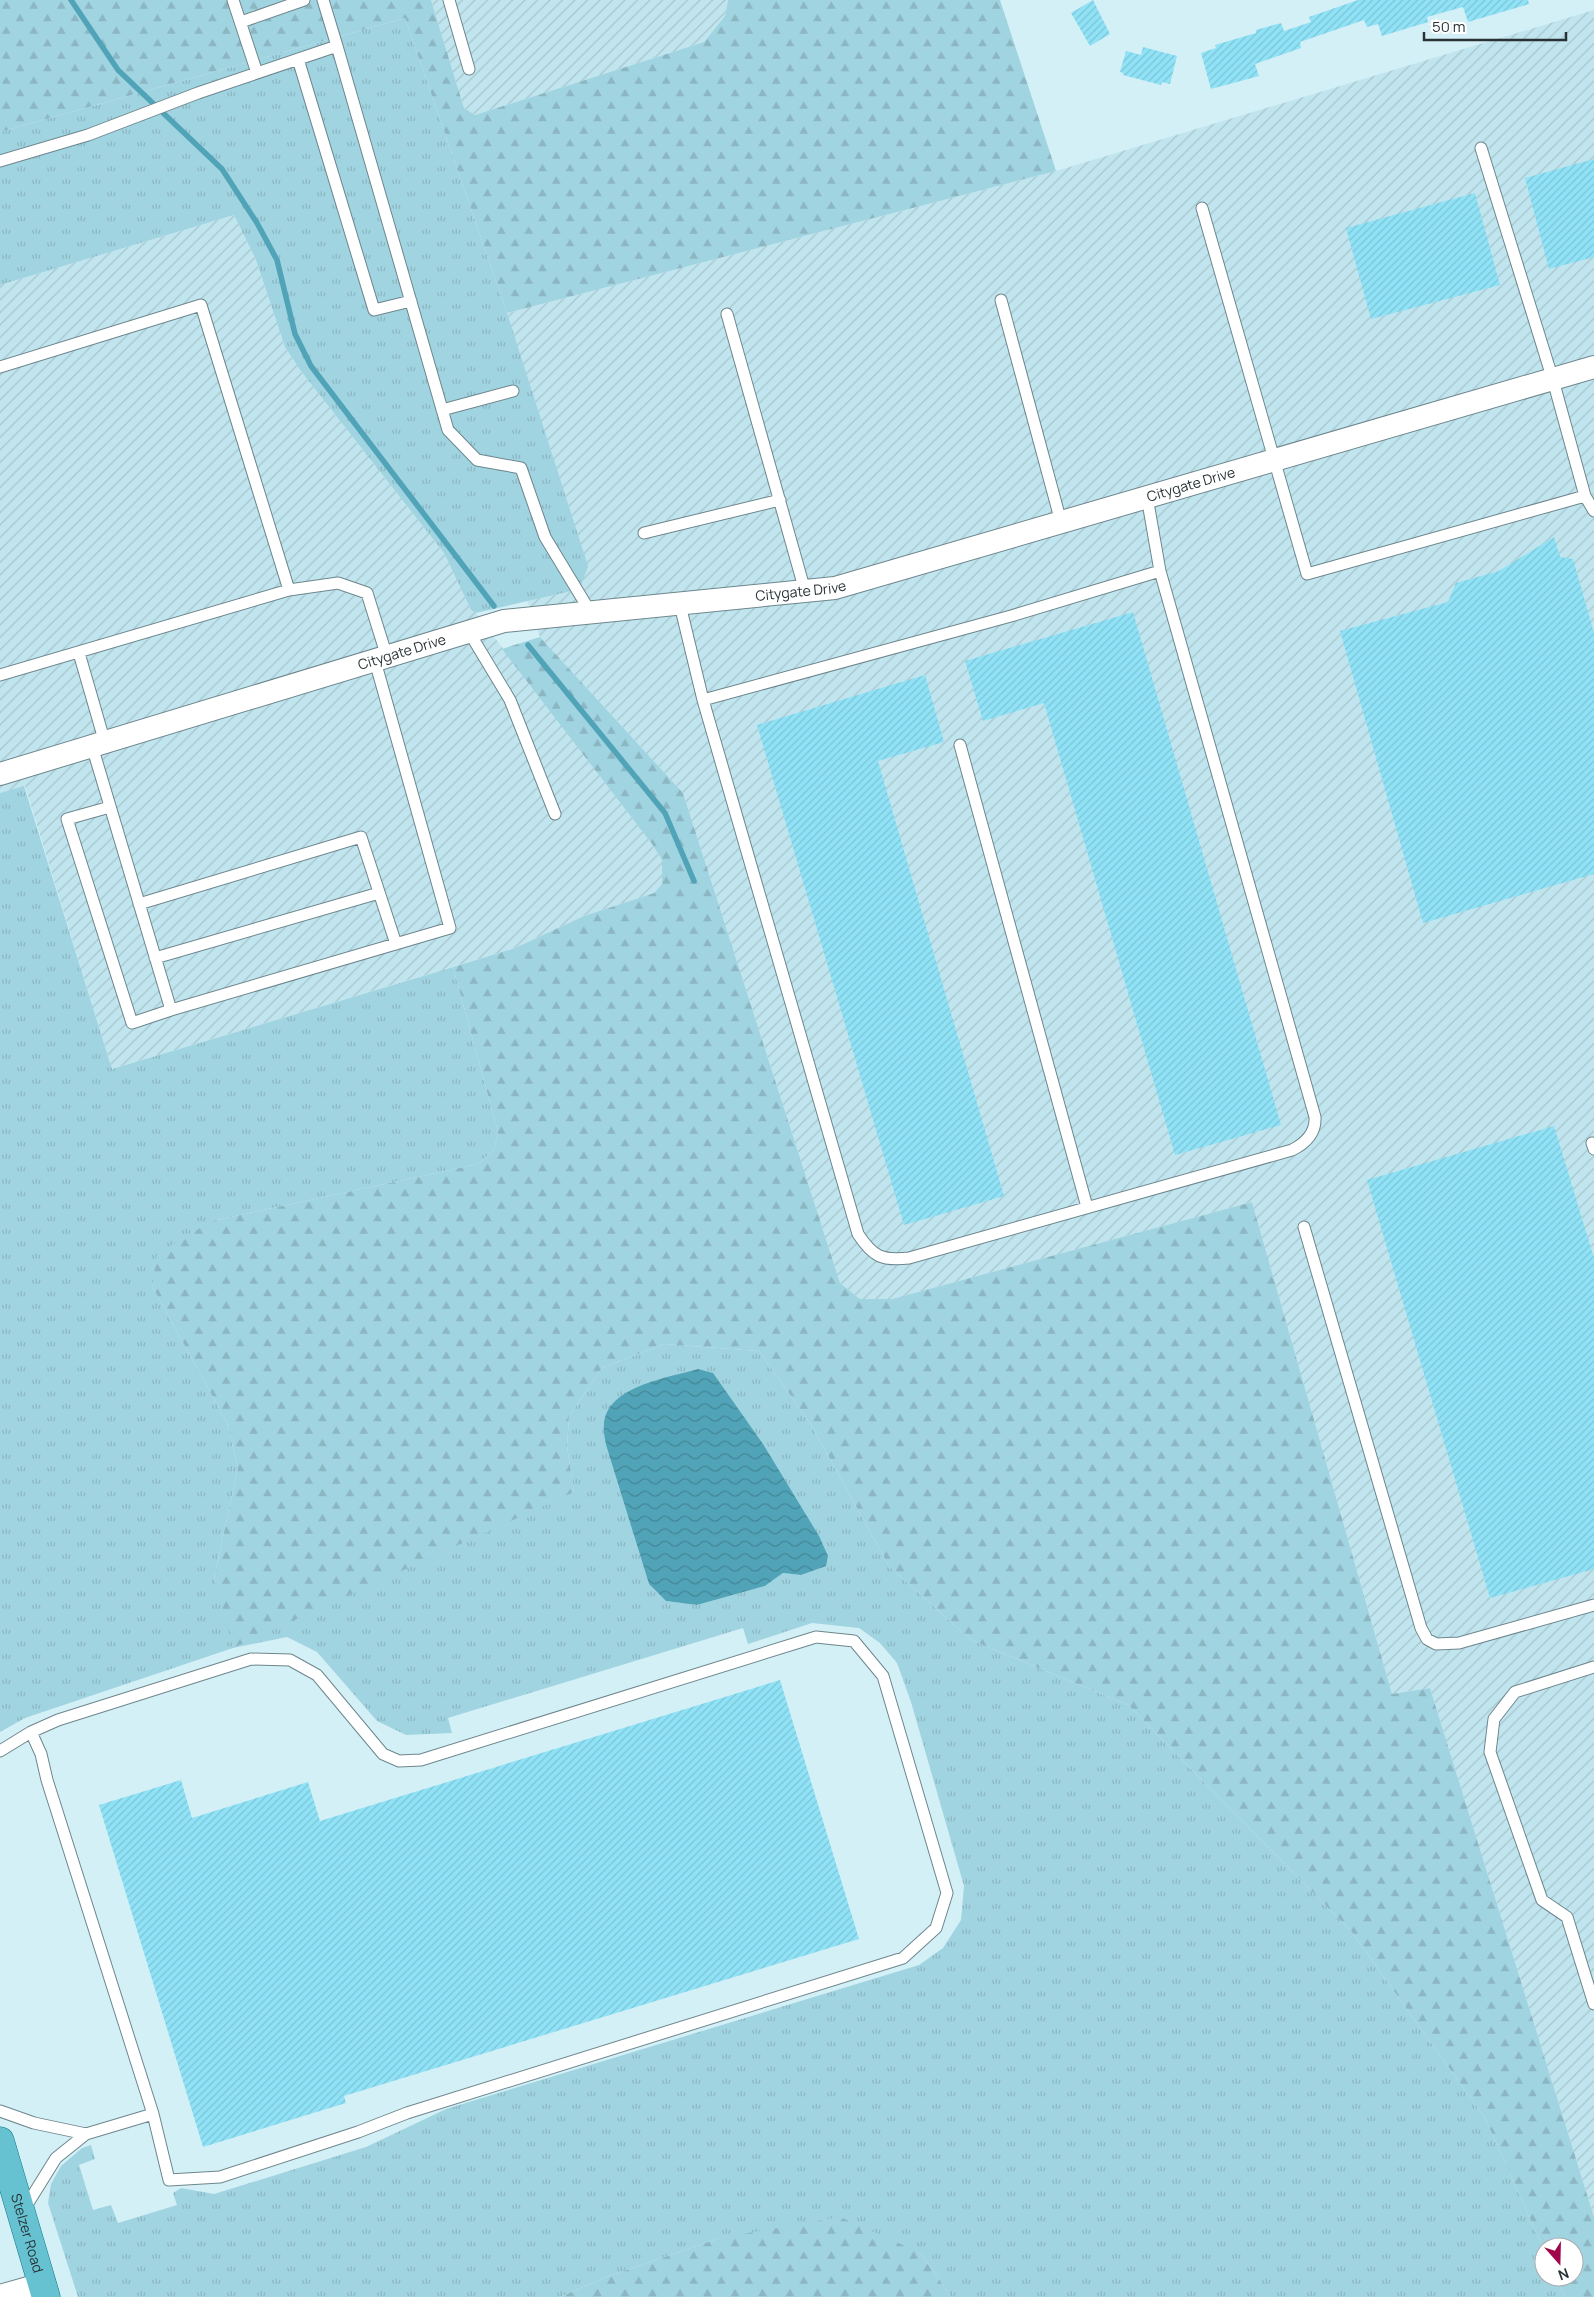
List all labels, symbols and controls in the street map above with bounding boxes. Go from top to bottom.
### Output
scale bar [1424,10,1566,42]
text: 50 m [1432,16,1466,37]
street label: Citygate Drive [1144,462,1237,506]
street label: Citygate Drive [754,575,848,605]
street label: Citygate Drive [355,629,448,674]
street label: Stelzer Road [7,2191,48,2275]
north arrow [1534,2237,1584,2287]
text: N [1556,2264,1572,2285]

